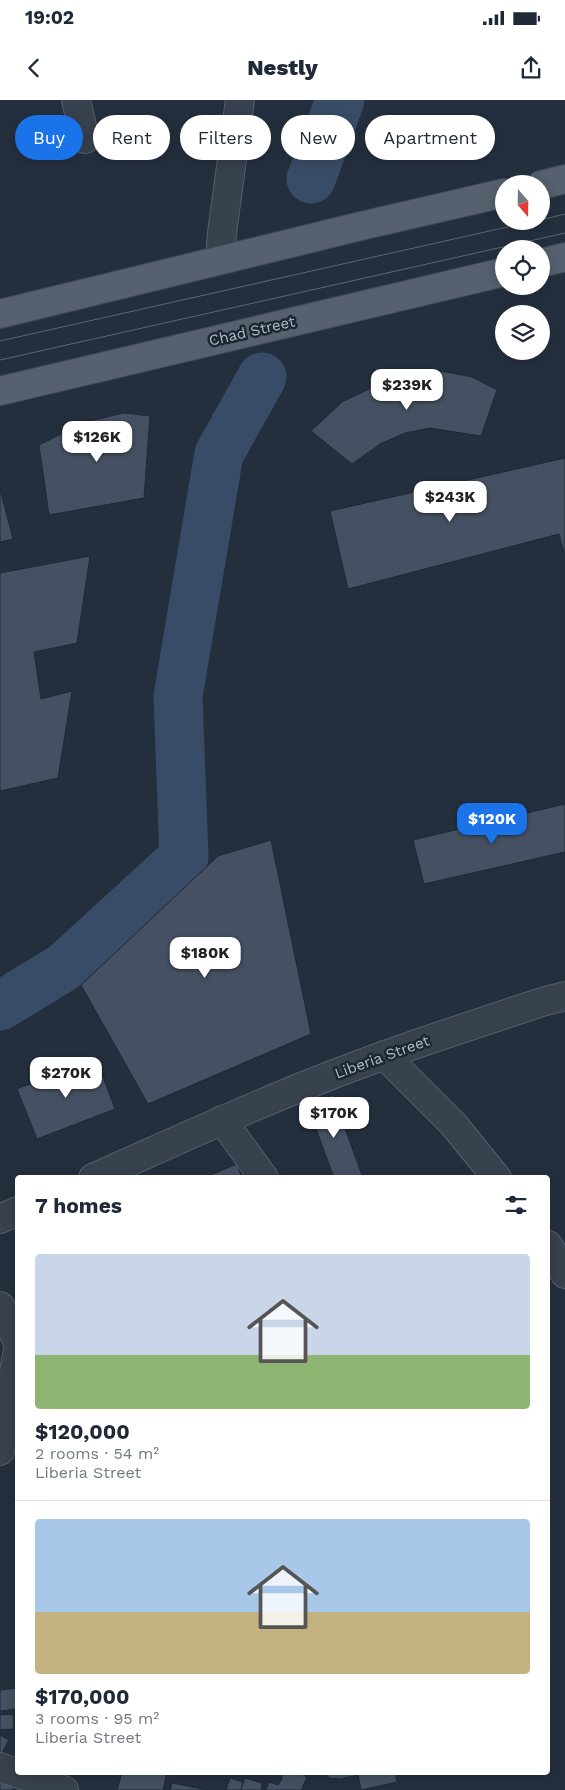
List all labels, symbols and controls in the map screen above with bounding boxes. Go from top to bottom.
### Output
text: 19:02 [25,6,74,29]
icon: back [20,54,48,82]
icon: share [517,54,545,82]
text: Nestly [247,55,318,80]
chip: Buy [15,115,83,160]
chip: Rent [93,115,170,160]
chip: Filters [180,115,271,160]
chip: New [281,115,355,160]
chip: Apartment [365,115,495,160]
north arrow [495,175,550,230]
map controls [495,175,550,360]
button: locate [495,240,550,295]
button: layers [495,305,550,360]
street label: Chad Street [207,312,297,350]
pin: $239K [372,368,442,411]
text: $239K [382,375,432,394]
pin: $126K [62,420,132,463]
text: $126K [73,427,121,446]
pin: $243K [415,480,485,523]
text: $243K [425,487,475,506]
pin: $120K [457,802,527,845]
text: $120K [468,809,516,828]
pin: $180K [170,936,240,979]
text: $180K [181,943,229,962]
street label: Liberia Street [332,1031,433,1082]
pin: $270K [31,1056,101,1099]
text: $270K [41,1063,91,1082]
pin: $170K [299,1096,369,1139]
text: $170K [310,1103,358,1122]
icon: filters [502,1191,530,1219]
text: 7 homes [35,1193,122,1218]
icon: home [238,1286,328,1376]
text: $120,000 [35,1419,130,1444]
text: 2 rooms · 54 m² [35,1444,159,1463]
text: Liberia Street [35,1463,141,1482]
icon: home [238,1552,328,1642]
text: $170,000 [35,1684,130,1709]
text: 3 rooms · 95 m² [35,1709,159,1728]
text: Liberia Street [35,1728,141,1747]

